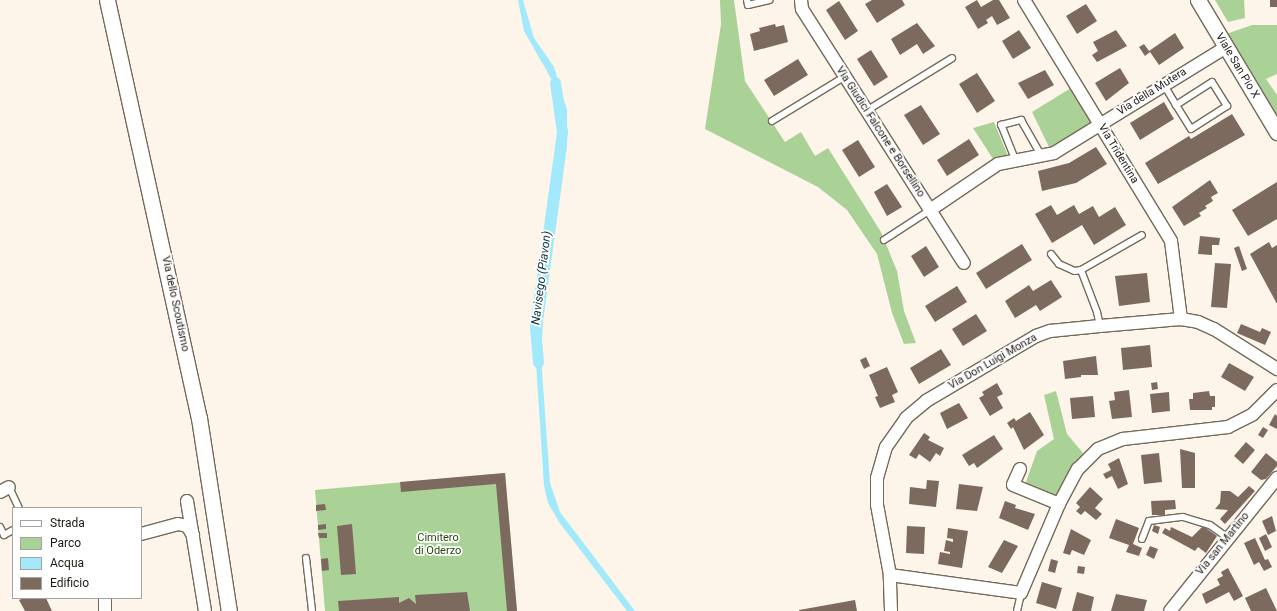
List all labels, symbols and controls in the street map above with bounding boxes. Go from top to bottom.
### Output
street label: Viale San Pio X [1212,31,1262,101]
street label: Via Giudici Falcone e Borsellino [833,64,927,200]
street label: Via della Mutera [1115,65,1189,119]
street label: Via Tridentina [1095,122,1141,186]
water label: Navisego (Piavon) [529,230,555,326]
street label: Via dello Scoutismo [158,255,192,353]
street label: Via Don Luigi Monza [946,331,1040,393]
legend [12,507,142,599]
street label: Via san Martino [1194,510,1252,578]
text: Strada [50,516,85,530]
park label: Cimitero di Oderzo [415,532,461,558]
text: Parco [50,536,81,550]
text: Acqua [50,556,84,570]
text: Edificio [50,576,89,590]

